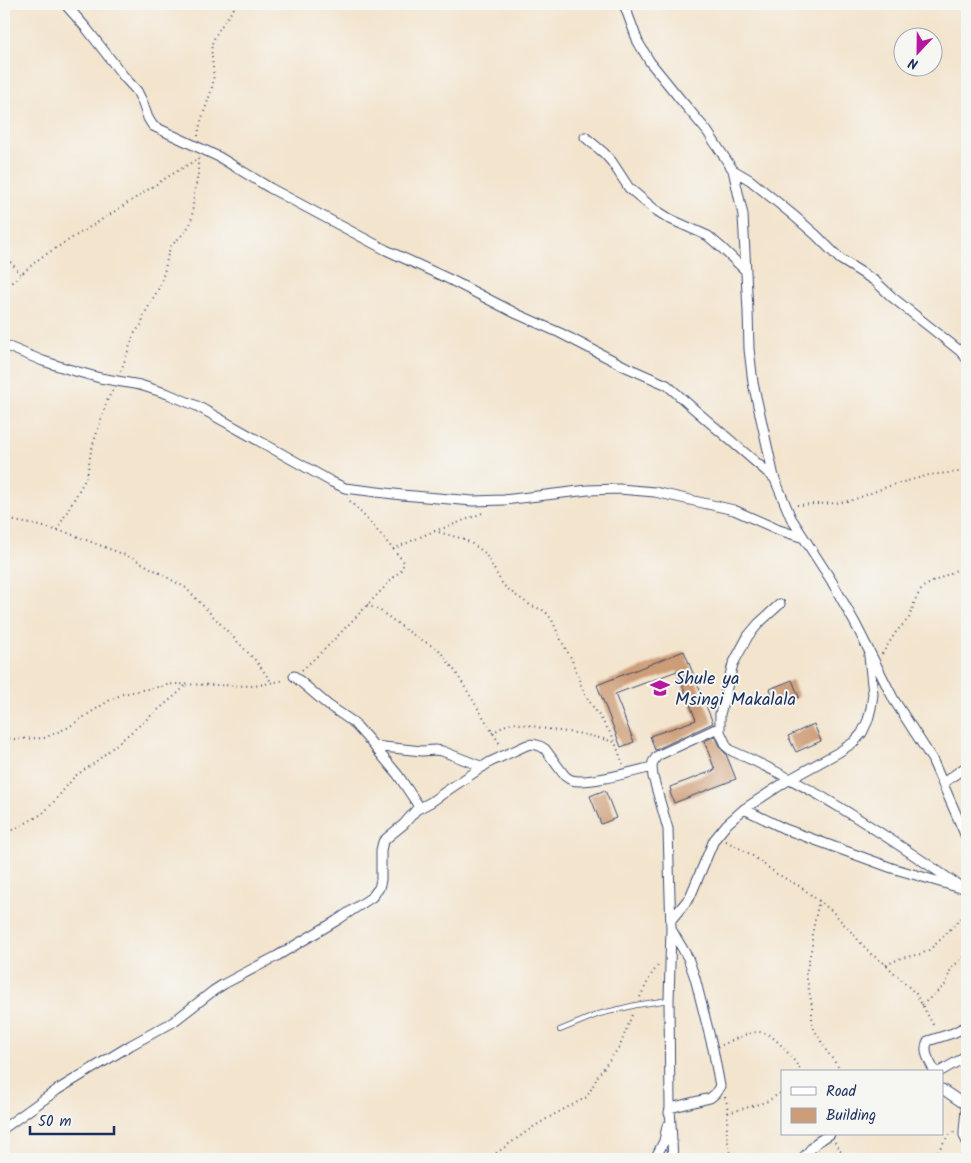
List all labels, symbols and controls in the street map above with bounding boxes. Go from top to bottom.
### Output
north arrow [894,28,944,78]
text: N [905,51,922,75]
place label: Shule ya Msingi Makalala [675,665,796,715]
school or university icon: Shule ya Msingi Makalala [649,677,671,699]
legend [781,1070,944,1136]
text: Road [826,1080,857,1104]
scale bar [30,1103,114,1135]
text: Building [826,1104,876,1128]
text: 50 m [38,1110,72,1134]

